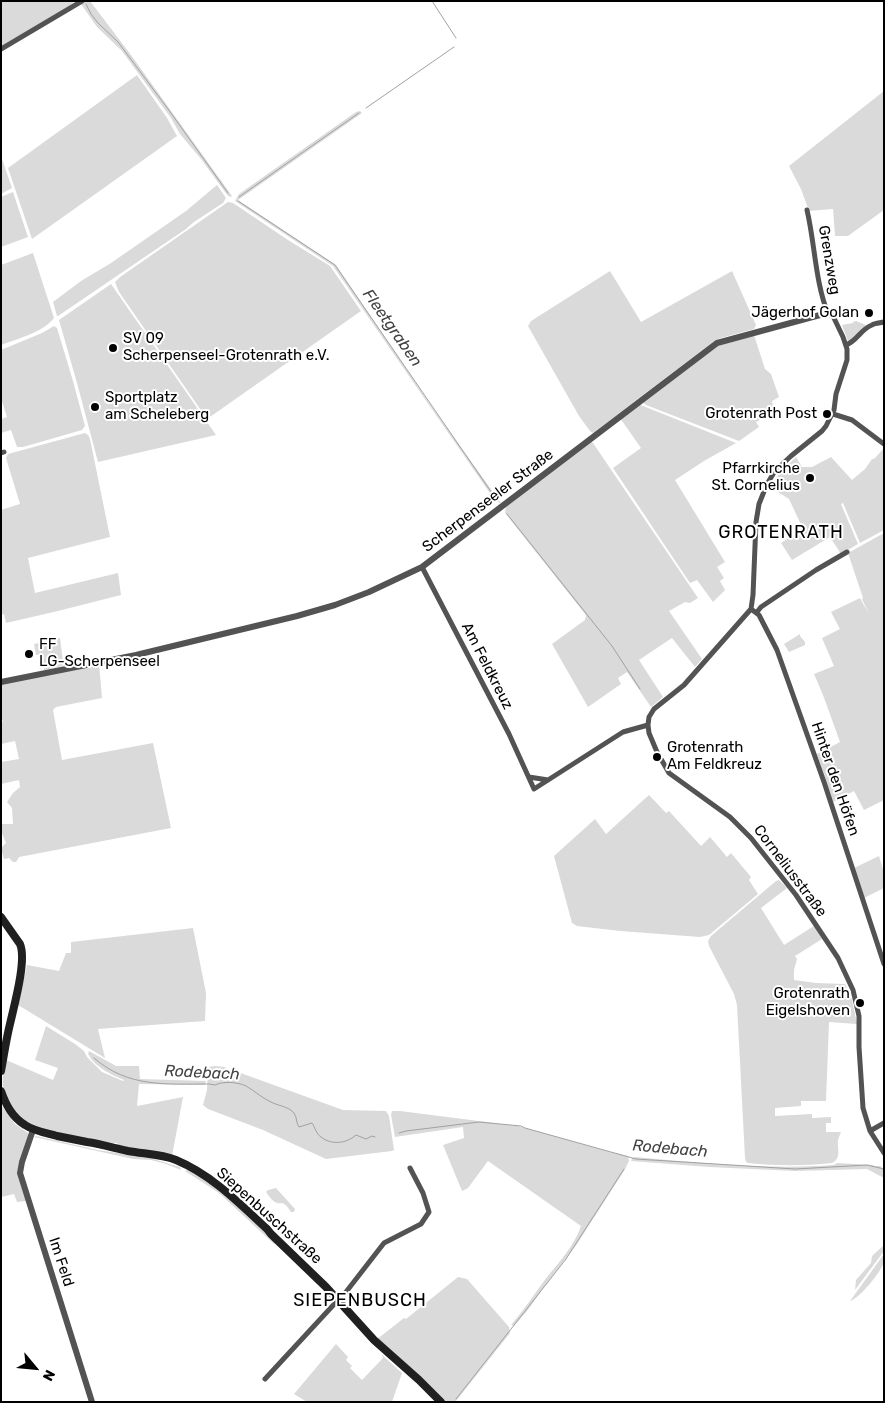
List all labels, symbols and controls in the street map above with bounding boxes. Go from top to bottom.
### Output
street label: Grenzweg [814,224,844,296]
water label: Fleetgraben [358,285,426,371]
place label: Jägerhof Golan [751,304,859,322]
marker: Jägerhof Golan [863,307,875,319]
place label: SV 09 Scherpenseel-Grotenrath e.V. [123,330,329,365]
marker: SV 09 Scherpenseel-Grotenrath e.V. [107,342,119,354]
place label: Sportplatz am Scheleberg [105,389,209,424]
marker: Sportplatz am Scheleberg [89,401,101,413]
place label: Grotenrath Post [705,405,817,423]
marker: Grotenrath Post [821,408,833,420]
street label: Scherpenseeler Straße [419,446,557,556]
place label: Pfarrkirche St. Cornelius [712,460,800,495]
marker: Pfarrkirche St. Cornelius [804,472,816,484]
district label: GROTENRATH [717,522,845,544]
street label: Am Feldkreuz [457,620,517,712]
place label: FF LG-Scherpenseel [39,636,160,671]
marker: FF LG-Scherpenseel [23,648,35,660]
street label: Hinter den Höfen [807,720,863,838]
place label: Grotenrath Am Feldkreuz [667,739,762,774]
marker: Grotenrath Am Feldkreuz [651,751,663,763]
street label: Corneliusstraße [750,822,830,920]
place label: Grotenrath Eigelshoven [766,985,850,1020]
marker: Grotenrath Eigelshoven [854,997,866,1009]
water label: Rodebach [164,1061,240,1085]
water label: Rodebach [632,1136,708,1162]
street label: Siepenbuschstraße [213,1164,325,1268]
street label: Im Feld [45,1235,77,1289]
district label: SIEPENBUSCH [292,1290,428,1312]
north arrow [10,1343,60,1393]
text: N [39,1367,59,1384]

